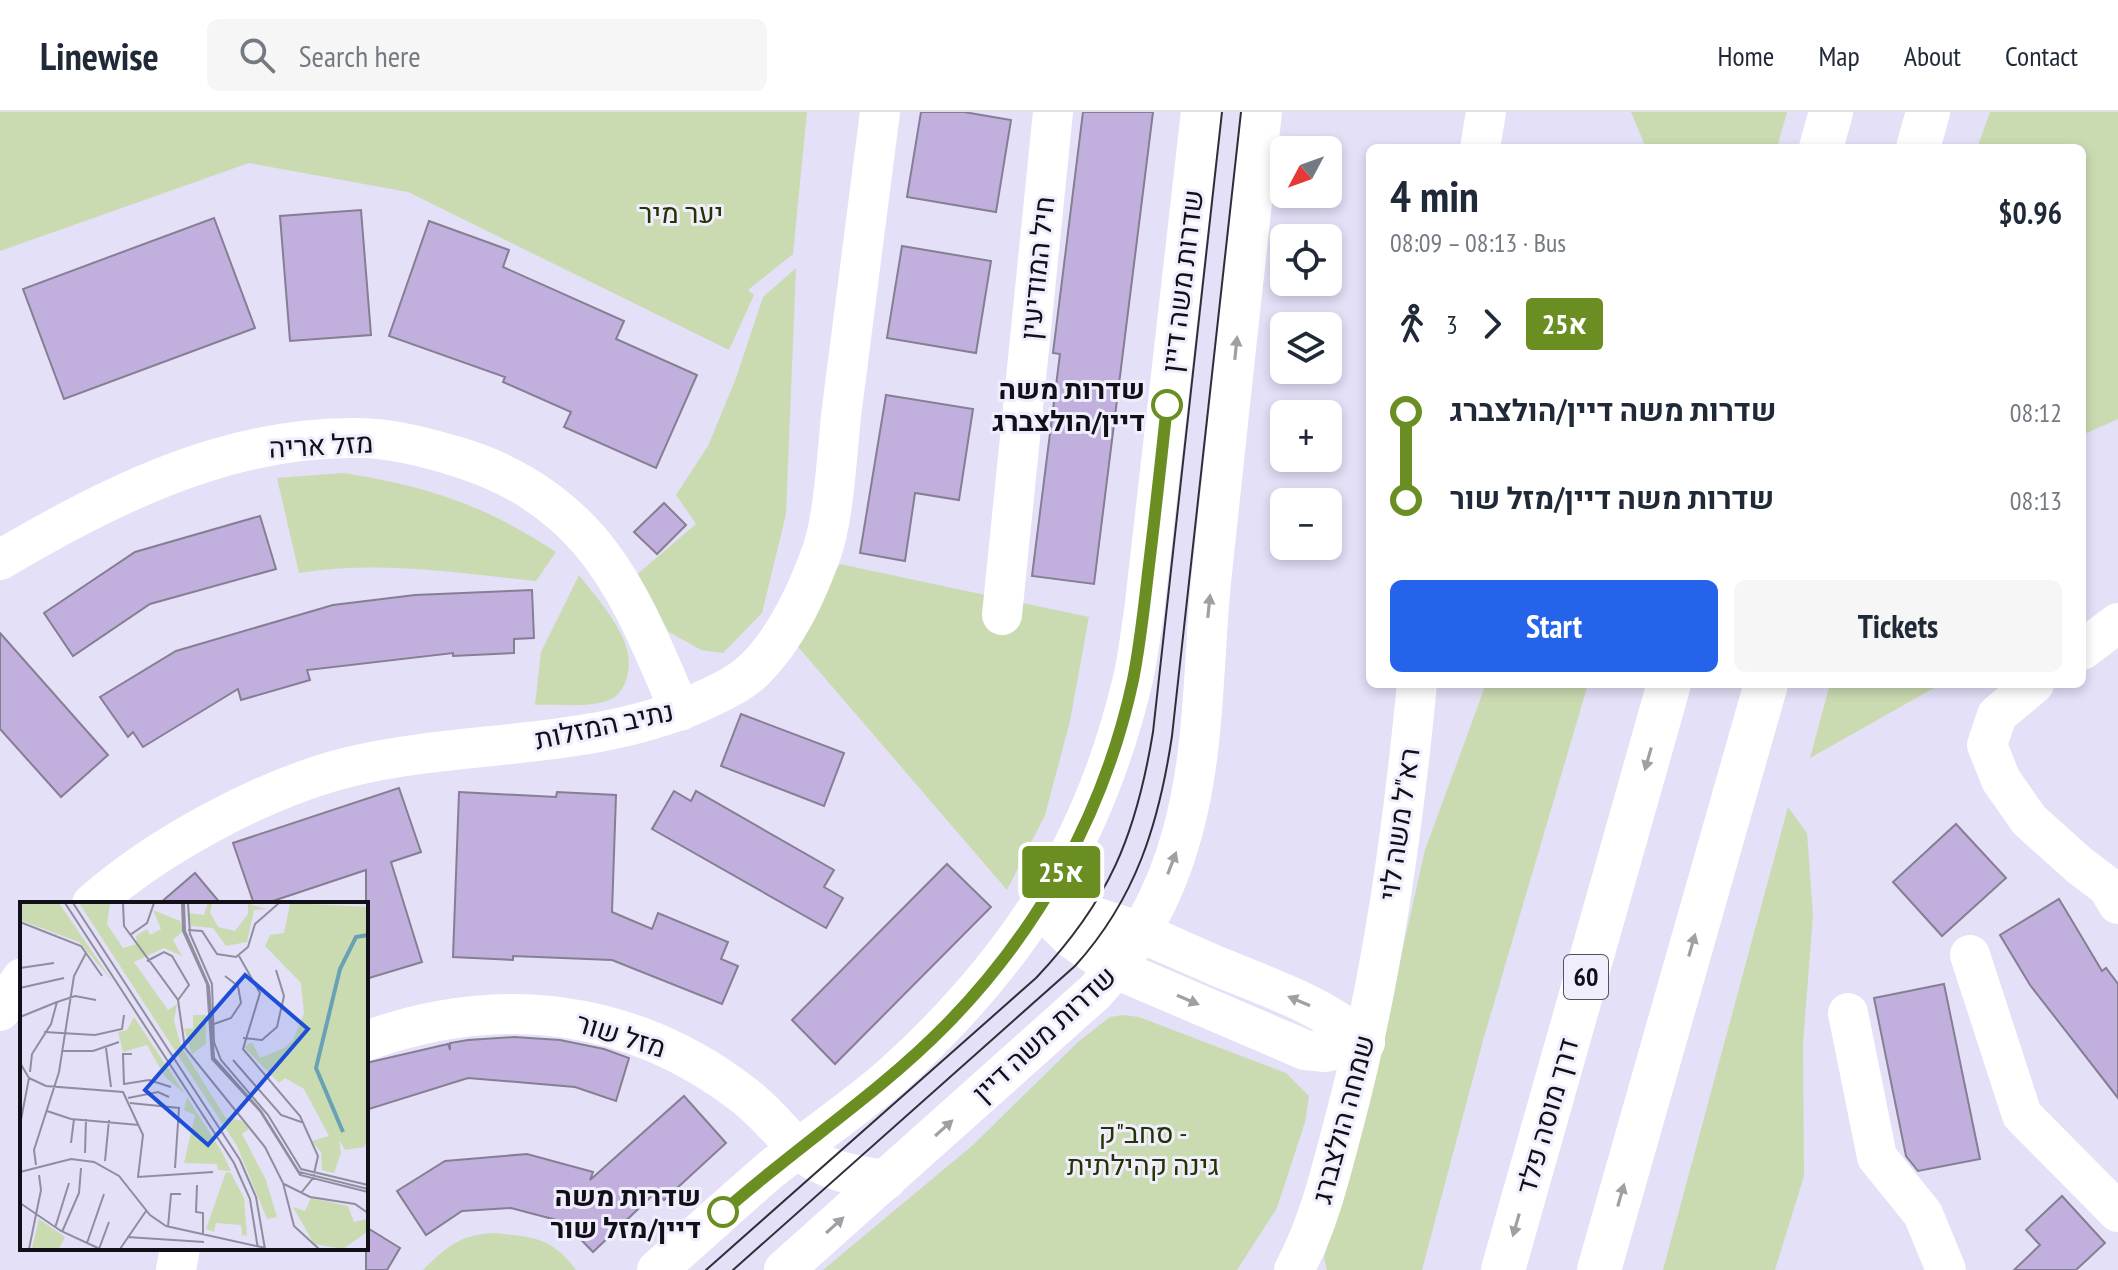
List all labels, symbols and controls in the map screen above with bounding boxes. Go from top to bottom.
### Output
search box [207,19,767,91]
text: Linewise [40,31,159,80]
icon: search [235,33,279,77]
text: Search here [299,36,421,75]
text: Home [1718,37,1774,74]
text: Map [1818,37,1860,74]
text: About [1904,37,1961,74]
text: Contact [2005,37,2078,74]
north arrow [1270,136,1342,208]
map controls [1270,136,1342,560]
text: 4 min [1390,167,1479,224]
street label: שדרות משה דיין [1152,187,1211,375]
text: $0.96 [1998,193,2062,232]
park label: יער מיר [639,194,723,231]
street label: חיל המודיעין [1011,194,1062,341]
button: locate [1270,224,1342,296]
text: 08:09 – 08:13 · Bus [1390,226,1566,259]
icon: walk [1390,302,1434,346]
icon: forward [1470,302,1514,346]
text: 25א [1542,305,1587,342]
text: 3 [1446,308,1458,341]
button: layers [1270,312,1342,384]
one-way arrow [1229,335,1242,360]
place label: שדרות משה דיין/הולצברג [992,370,1145,439]
marker: שדרות משה דיין/הולצברג [1152,390,1182,420]
text: שדרות משה דיין/הולצברג [1450,390,1776,429]
text: 08:12 [2010,396,2062,429]
button: + [1270,400,1342,472]
street label: מזל אריה [268,423,374,466]
text: שדרות משה דיין/מזל שור [1450,478,1774,517]
text: 08:13 [2010,484,2062,517]
button: − [1270,488,1342,560]
button: Start [1390,580,1718,672]
button: Tickets [1734,580,2062,672]
one-way arrow [1202,593,1215,618]
street label: נתיב המזלות [531,692,677,757]
street label: רא"ל משה לוי [1370,745,1428,903]
one-way arrow [1641,748,1654,772]
line badge: 25א [1015,846,1107,898]
one-way arrow [1166,850,1179,874]
text: 25א [1038,853,1084,890]
inset map [20,902,368,1250]
one-way arrow [1686,932,1698,957]
road number: 60 [1564,955,1608,999]
street label: שדרות משה דיין [964,957,1124,1110]
one-way arrow [1176,993,1200,1006]
one-way arrow [1287,994,1311,1007]
street label: מזל שור [572,1003,671,1066]
street label: שמחה הולצברג [1302,1030,1383,1207]
street label: דרך מוסה פלד [1507,1033,1586,1198]
park label: סחב"ק - גינה קהילתית [1067,1114,1219,1183]
one-way arrow [934,1119,953,1137]
place label: שדרות משה דיין/מזל שור [551,1177,701,1246]
one-way arrow [1615,1182,1627,1207]
marker: שדרות משה דיין/מזל שור [708,1197,738,1227]
one-way arrow [1509,1212,1521,1237]
one-way arrow [824,1217,844,1234]

